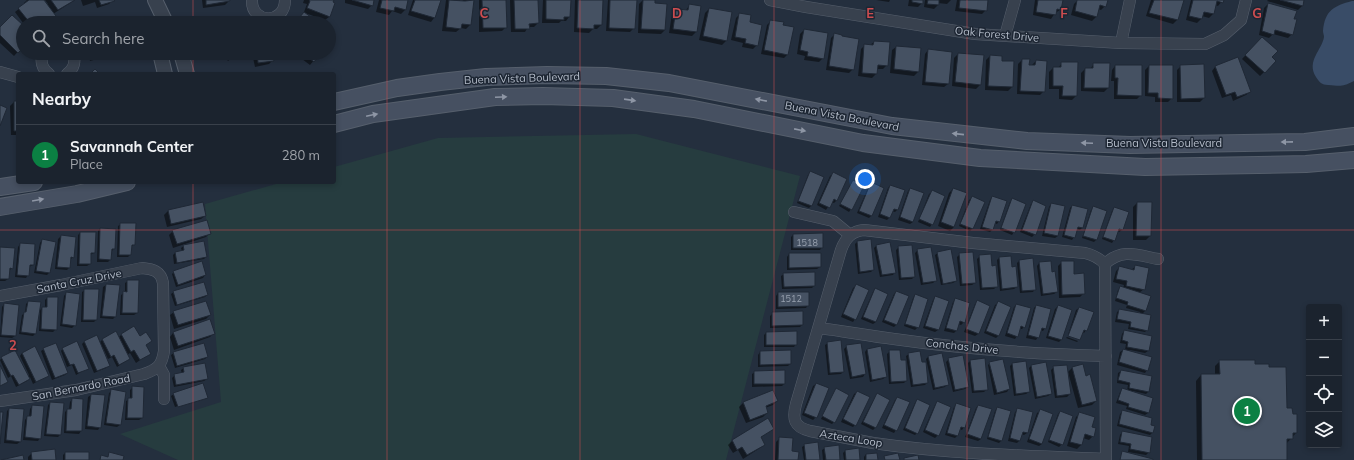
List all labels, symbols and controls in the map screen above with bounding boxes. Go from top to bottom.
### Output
text: C [480,5,489,21]
text: D [672,5,682,21]
text: E [866,5,874,21]
text: F [1060,5,1068,21]
text: G [1252,5,1262,21]
search box [16,16,336,60]
street label: Oak Forest Drive [954,23,1040,45]
icon: search [30,27,52,49]
text: Search here [62,29,144,48]
street label: Buena Vista Boulevard [464,69,580,87]
text: Nearby [32,88,91,109]
one-way arrow [495,94,507,101]
one-way arrow [624,97,636,103]
one-way arrow [755,97,767,103]
street label: Buena Vista Boulevard [784,98,900,134]
one-way arrow [366,112,378,118]
one-way arrow [794,128,806,134]
one-way arrow [952,130,964,137]
street label: Buena Vista Boulevard [1106,136,1222,150]
text: Savannah Center [70,137,194,156]
one-way arrow [1280,139,1293,145]
one-way arrow [1080,140,1093,146]
text: 1 [41,147,49,163]
text: 280 m [282,147,320,163]
text: Place [70,156,103,172]
your location [855,169,875,189]
one-way arrow [32,197,45,203]
house number: 1518 [796,237,818,248]
street label: Santa Cruz Drive [35,266,123,296]
house number: 1512 [780,293,802,304]
map controls [1306,304,1342,448]
button: + [1306,304,1342,340]
street label: Conchas Drive [925,335,999,357]
text: 2 [9,337,17,353]
button: − [1306,340,1342,376]
street label: San Bernardo Road [31,371,131,403]
button: locate [1306,376,1342,412]
pin: 1 [1234,396,1260,426]
button: layers [1306,412,1342,448]
street label: Azteca Loop [819,426,884,450]

